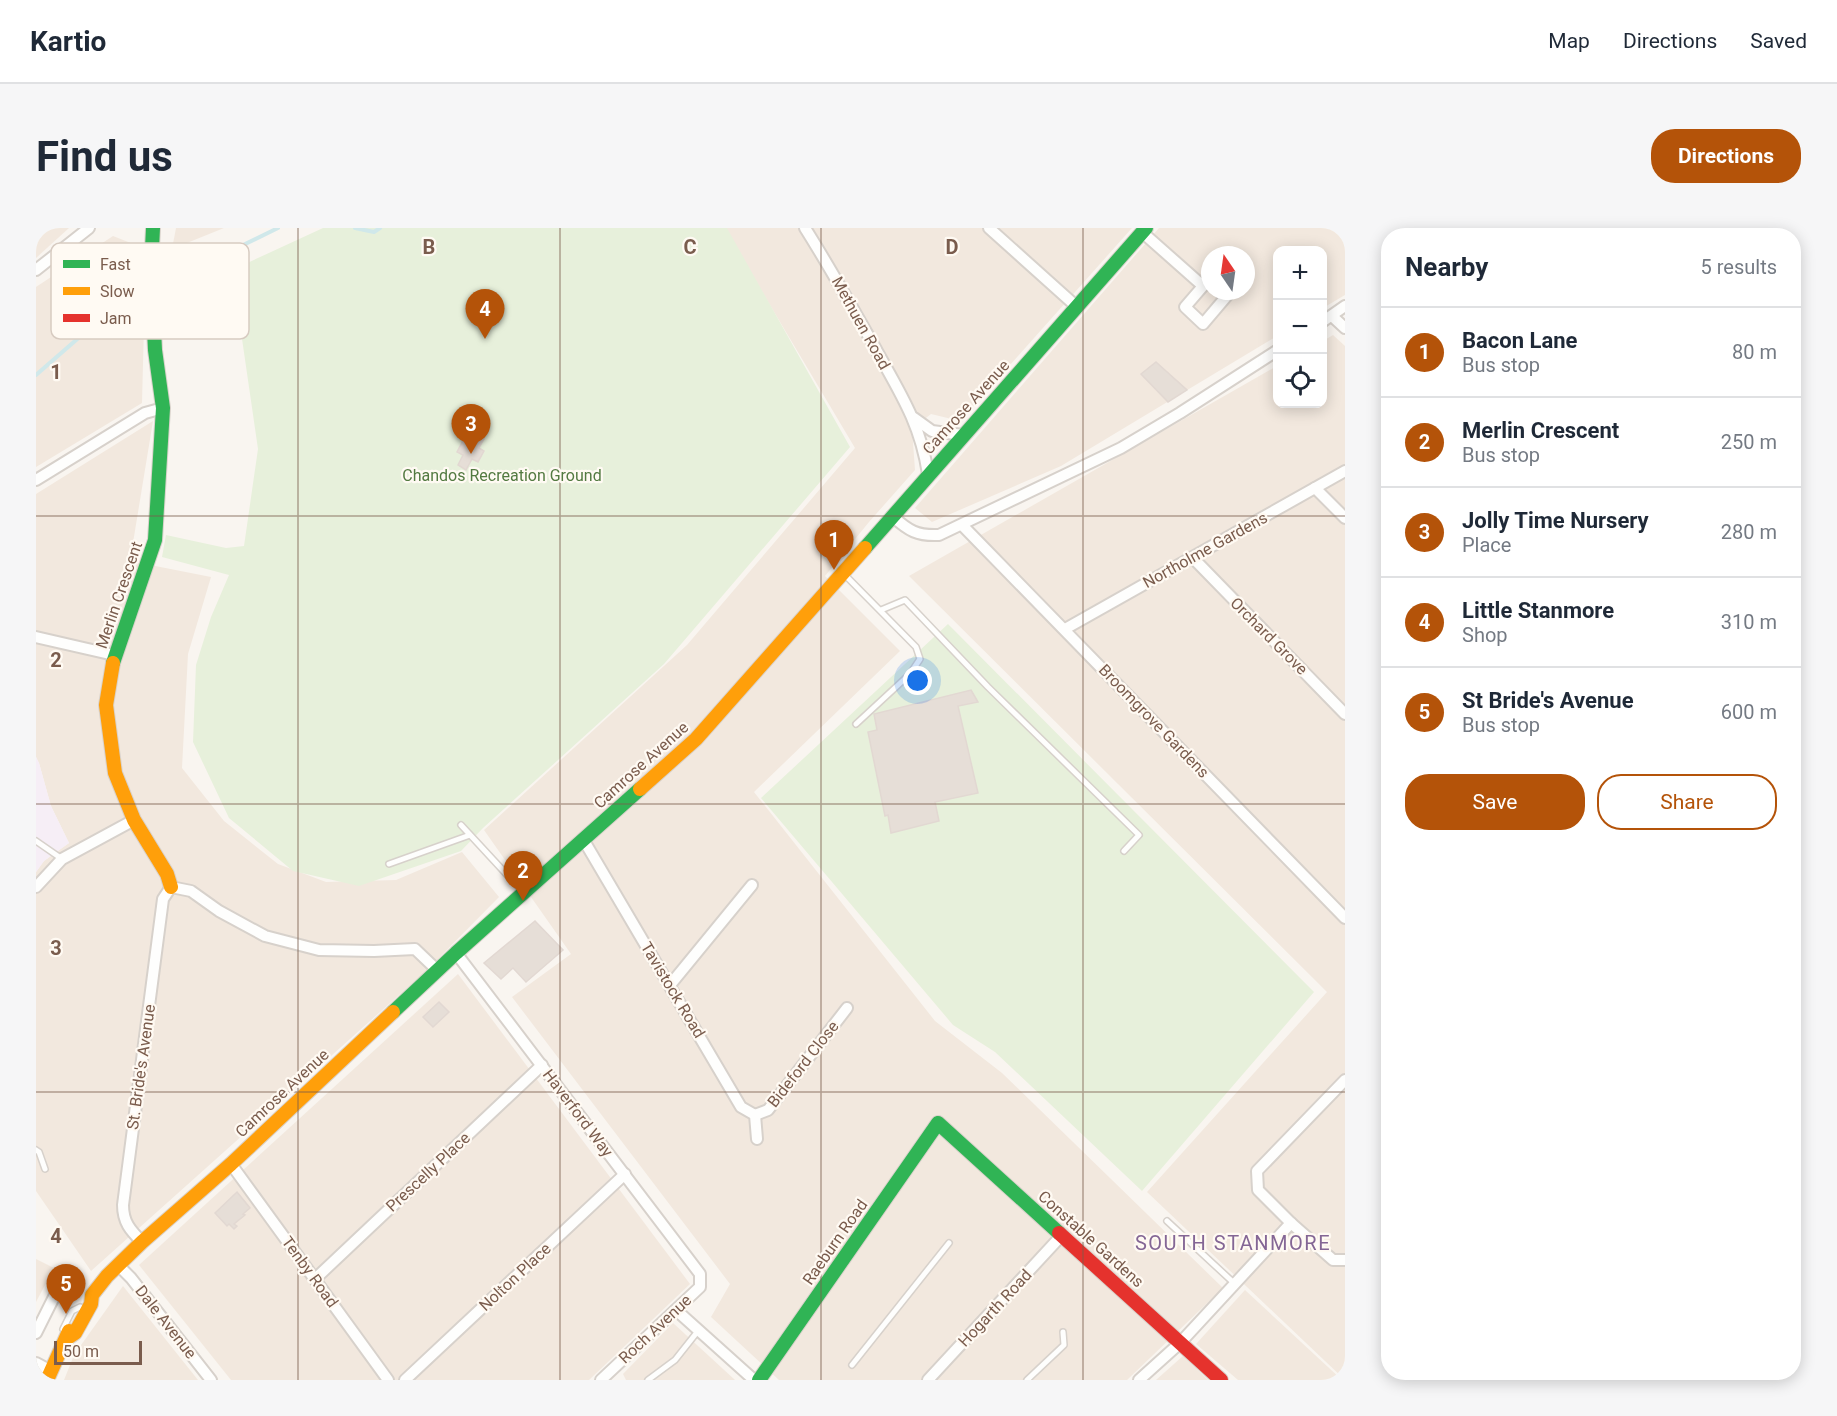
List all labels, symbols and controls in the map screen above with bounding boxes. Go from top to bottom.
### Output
text: Kartio [30,25,106,58]
text: Map [1548,29,1590,53]
text: Directions [1623,29,1717,53]
text: Saved [1750,29,1807,53]
button: Directions [1651,129,1801,183]
text: Find us [36,132,173,181]
text: B [423,235,435,259]
text: C [683,235,697,259]
text: D [946,235,959,259]
legend [51,243,249,339]
north arrow [1201,246,1255,300]
map controls [1273,246,1327,408]
button: + [1273,246,1327,300]
text: Nearby [1405,252,1488,282]
text: Fast [100,255,131,274]
text: 5 results [1701,255,1777,279]
street label: Methuen Road [828,273,894,373]
text: Slow [100,282,135,301]
pin: 4 [466,290,504,339]
button: − [1273,300,1327,354]
text: Jam [100,309,132,328]
text: Bacon Lane [1462,328,1577,353]
text: 1 [1419,340,1430,364]
text: 80 m [1732,340,1777,364]
text: Bus stop [1462,353,1540,377]
button: locate [1273,354,1327,408]
street label: Camrose Avenue [919,356,1013,458]
text: 1 [50,360,62,384]
pin: 3 [452,404,490,454]
text: Merlin Crescent [1462,418,1619,443]
text: 2 [1419,430,1430,454]
text: 250 m [1721,430,1777,454]
text: Bus stop [1462,443,1540,467]
park label: Chandos Recreation Ground [402,466,602,485]
street label: Northolme Gardens [1139,508,1271,592]
text: Jolly Time Nursery [1462,508,1649,533]
pin: 1 [814,520,854,570]
text: 3 [1419,520,1430,544]
text: 280 m [1721,520,1777,544]
text: Place [1462,533,1511,557]
street label: Merlin Crescent [92,539,146,651]
street label: Orchard Grove [1226,593,1312,679]
text: Little Stanmore [1462,598,1614,623]
text: 4 [1419,610,1430,634]
text: 310 m [1721,610,1777,634]
text: Shop [1462,623,1508,647]
text: 2 [50,648,62,672]
street label: Broomgrove Gardens [1095,660,1213,782]
your location [903,666,932,695]
text: St Bride's Avenue [1462,688,1634,713]
text: 5 [1419,700,1430,724]
text: 600 m [1721,700,1777,724]
text: Bus stop [1462,713,1540,737]
street label: Camrose Avenue [590,718,692,812]
button: Save [1405,774,1585,830]
button: Share [1597,774,1777,830]
pin: 2 [504,852,542,901]
text: 3 [50,936,62,960]
street label: Tavistock Road [637,939,709,1041]
street label: St. Bride's Avenue [123,1003,159,1131]
street label: Bideford Close [763,1017,843,1111]
street label: Camrose Avenue [231,1045,333,1141]
street label: Haverford Way [539,1065,617,1161]
street label: Prescelly Place [382,1128,474,1216]
street label: Constable Gardens [1034,1187,1148,1291]
street label: Raeburn Road [799,1196,871,1288]
text: 4 [50,1224,62,1248]
district label: SOUTH STANMORE [1135,1231,1331,1255]
street label: Tenby Road [278,1233,342,1311]
street label: Nolton Place [475,1239,555,1315]
pin: 5 [46,1264,86,1314]
street label: Hogarth Road [954,1265,1036,1351]
street label: Dale Avenue [131,1282,201,1362]
street label: Roch Avenue [615,1291,695,1367]
scale bar [54,1338,142,1366]
text: 50 m [63,1342,99,1361]

